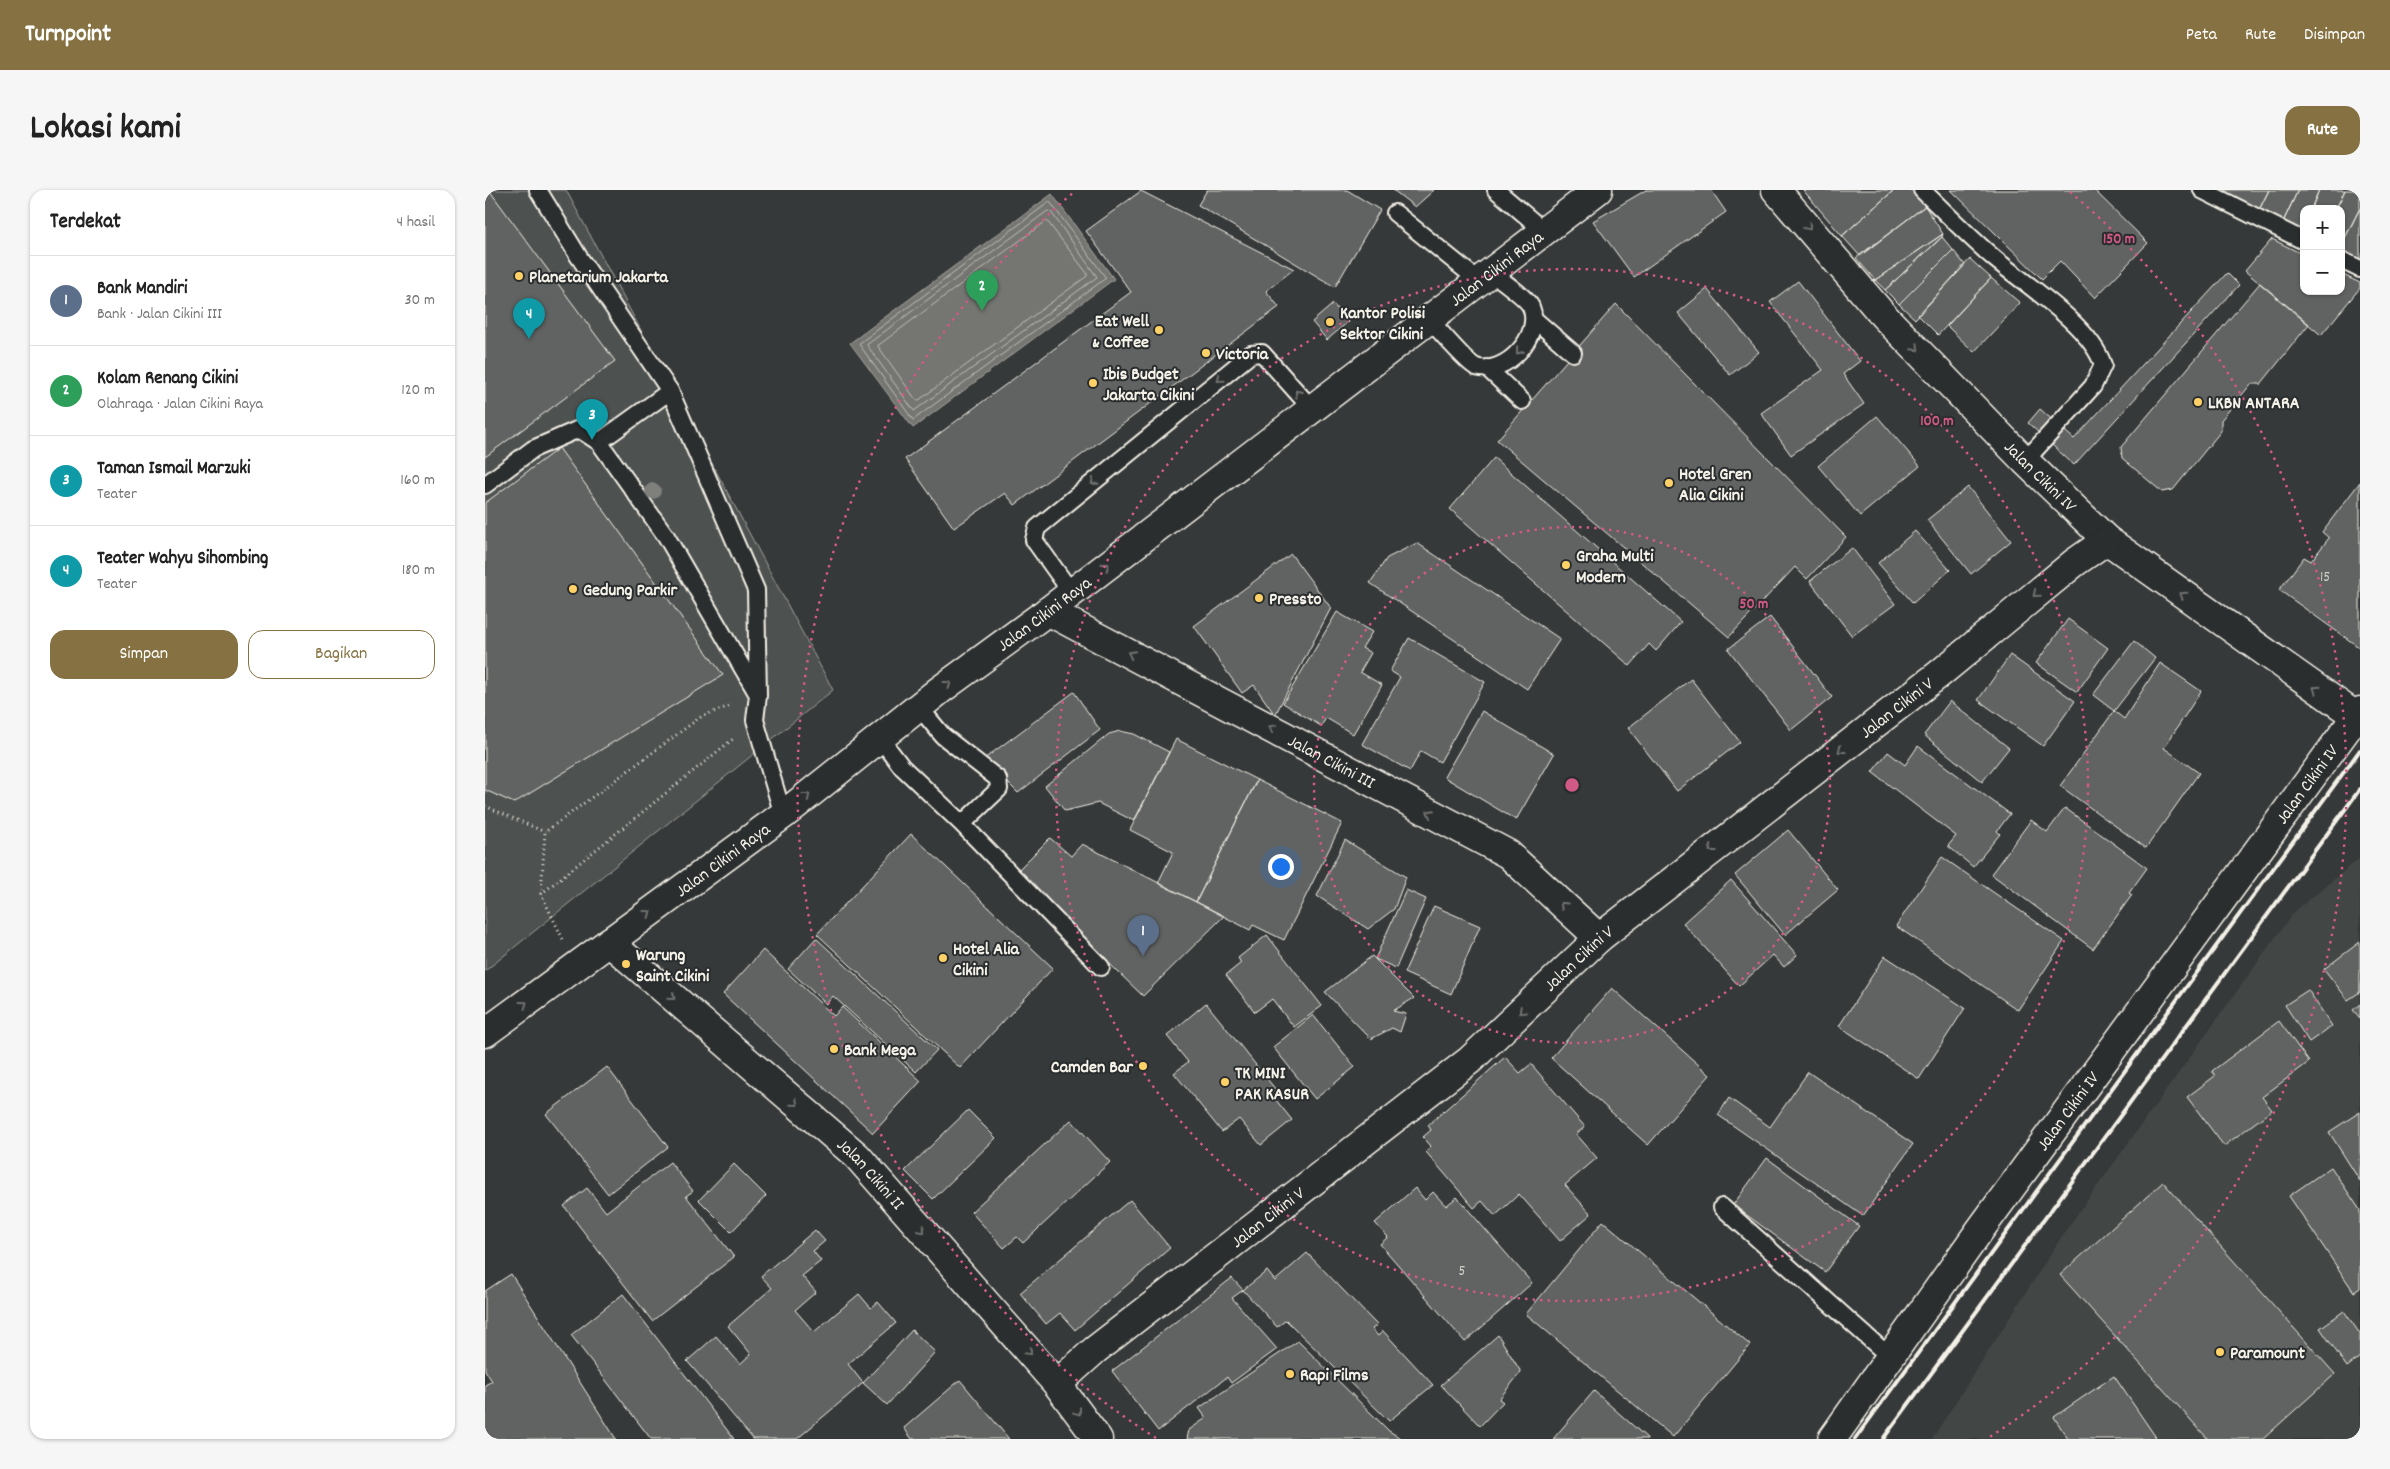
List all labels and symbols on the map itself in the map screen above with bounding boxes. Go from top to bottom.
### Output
one-way arrow [1803,221,1811,230]
street label: Jalan Cikini Raya [1446,226,1550,314]
text: 150 m [2103,229,2135,251]
place label: Planetarium Jakarta [529,266,669,291]
marker: Planetarium Jakarta [513,270,525,282]
pin: 2 [966,270,998,311]
pin: 4 [513,298,545,339]
place label: Kantor Polisi Sektor Cikini [1340,302,1426,348]
place label: Eat Well & Coffee [1092,310,1150,356]
marker: Kantor Polisi Sektor Cikini [1324,316,1336,328]
marker: Eat Well & Coffee [1153,324,1165,336]
place label: Victoria [1216,343,1269,368]
one-way arrow [1910,343,1919,352]
one-way arrow [1517,345,1525,354]
marker: Victoria [1200,347,1212,359]
place label: Ibis Budget Jakarta Cikini [1103,363,1195,409]
one-way arrow [1217,374,1226,382]
marker: Ibis Budget Jakarta Cikini [1087,377,1099,389]
one-way arrow [1295,389,1304,398]
place label: LKBN ANTARA [2208,392,2300,417]
marker: LKBN ANTARA [2192,396,2204,408]
pin: 3 [576,399,608,440]
text: 100 m [1920,411,1954,433]
street label: Jalan Cikini IV [1997,436,2081,519]
place label: Hotel Gren Alia Cikini [1679,463,1751,509]
one-way arrow [1091,476,1100,484]
marker: Hotel Gren Alia Cikini [1663,477,1675,489]
place label: Graha Multi Modern [1576,545,1654,591]
marker: Graha Multi Modern [1560,559,1572,571]
one-way arrow [1100,563,1109,571]
house number: 15 [2320,567,2330,589]
street label: Jalan Cikini Raya [993,572,1098,659]
place label: Gedung Parkir [583,579,677,604]
marker: Gedung Parkir [567,583,579,595]
place label: Pressto [1269,588,1322,613]
one-way arrow [2033,588,2042,597]
marker: Pressto [1253,592,1265,604]
one-way arrow [2179,592,2189,601]
text: 50 m [1740,594,1768,616]
one-way arrow [1128,650,1137,660]
street label: Jalan Cikini V [1856,672,1940,746]
one-way arrow [942,681,952,690]
one-way arrow [2312,686,2322,695]
one-way arrow [1268,724,1277,734]
street label: Jalan Cikini III [1283,730,1379,797]
street label: Jalan Cikini IV [2271,740,2346,830]
one-way arrow [1837,744,1847,753]
centre of rings [1563,776,1581,794]
one-way arrow [801,793,811,802]
one-way arrow [1427,809,1436,819]
street label: Jalan Cikini Raya [671,818,777,905]
one-way arrow [1709,844,1718,852]
your location [1268,854,1294,880]
one-way arrow [1559,902,1568,911]
one-way arrow [642,910,652,919]
pin: 1 [1127,915,1159,956]
street label: Jalan Cikini V [1540,921,1620,999]
place label: Hotel Alia Cikini [953,938,1020,984]
place label: Warung Saint Cikini [636,944,710,990]
marker: Hotel Alia Cikini [937,952,949,964]
marker: Warung Saint Cikini [620,958,632,970]
one-way arrow [666,991,675,999]
one-way arrow [518,1001,528,1010]
one-way arrow [1518,1005,1527,1014]
place label: Bank Mega [844,1039,916,1064]
marker: Bank Mega [828,1043,840,1055]
place label: Camden Bar [1051,1056,1133,1081]
marker: Camden Bar [1137,1060,1149,1072]
place label: TK MINI PAK KASUR [1235,1062,1309,1108]
street label: Jalan Cikini IV [2032,1067,2107,1157]
marker: TK MINI PAK KASUR [1219,1076,1231,1088]
one-way arrow [789,1097,798,1106]
street label: Jalan Cikini II [830,1134,909,1217]
street label: Jalan Cikini V [1227,1182,1312,1255]
one-way arrow [916,1225,925,1234]
house number: 5 [1459,1261,1466,1283]
place label: Paramount [2230,1342,2305,1367]
marker: Paramount [2214,1346,2226,1358]
one-way arrow [1023,1347,1032,1356]
place label: Rapi Films [1300,1364,1369,1389]
marker: Rapi Films [1284,1368,1296,1380]
one-way arrow [1072,1406,1080,1415]

